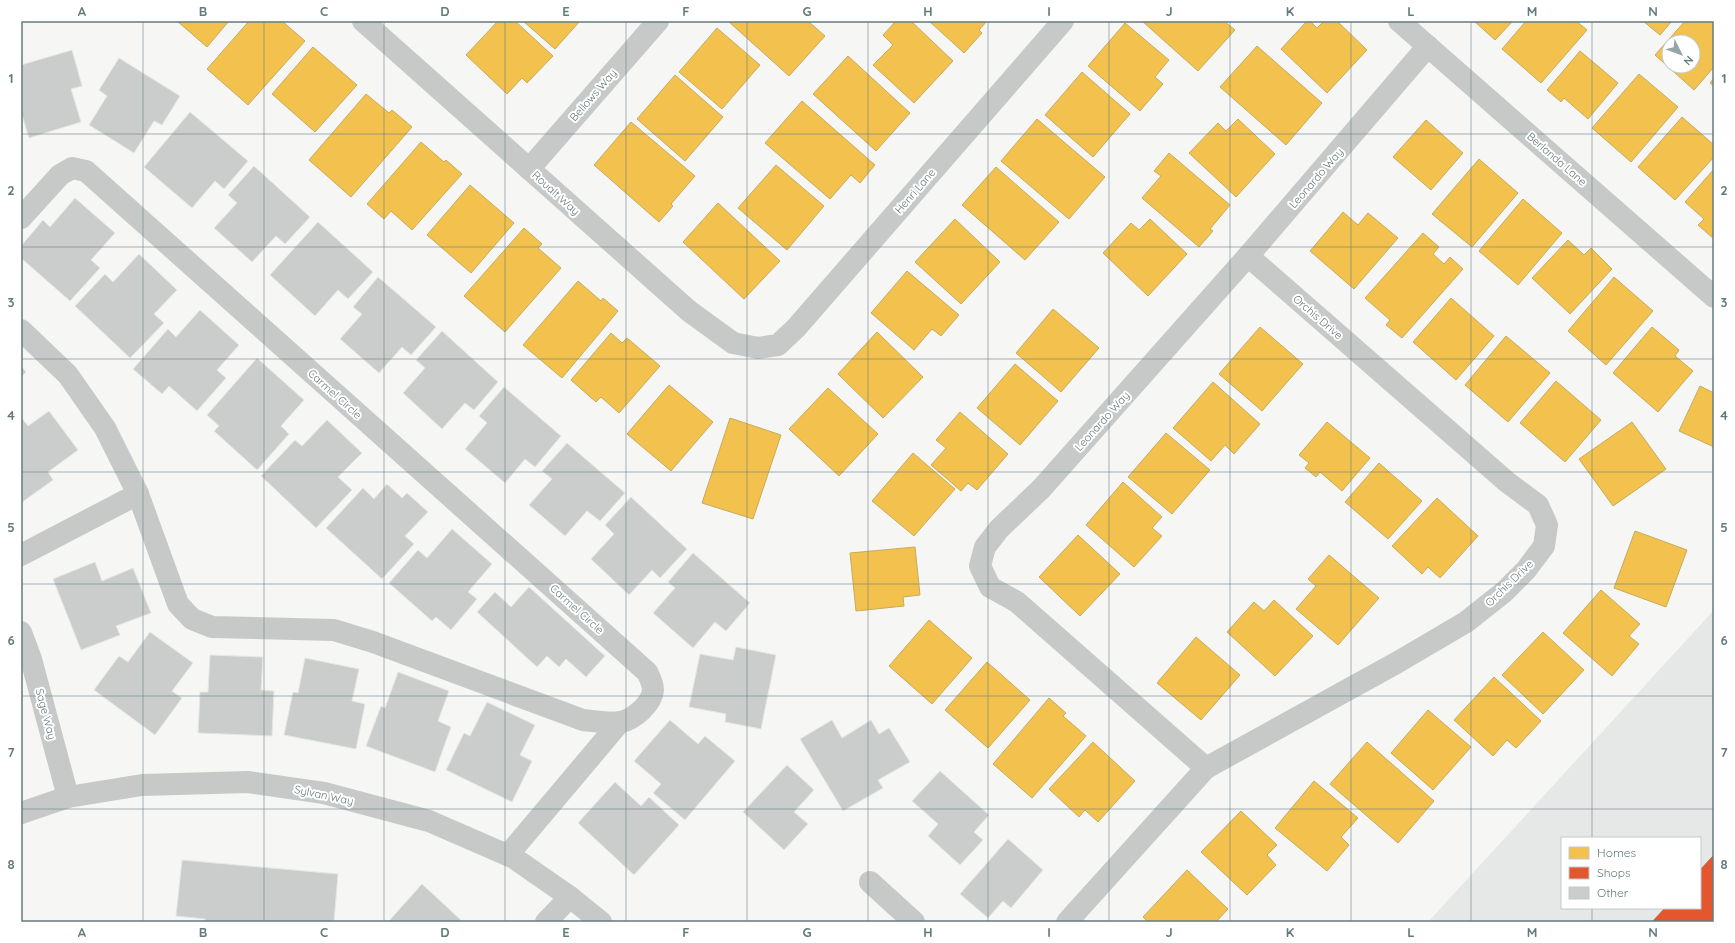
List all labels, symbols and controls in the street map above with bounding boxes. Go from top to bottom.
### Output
text: A [78,3,87,19]
text: B [199,3,207,19]
text: C [320,3,328,19]
text: D [440,3,450,19]
text: E [562,3,570,19]
text: F [682,3,690,19]
text: G [802,3,812,19]
text: H [923,3,933,19]
text: I [1047,3,1051,19]
text: J [1165,3,1173,19]
text: K [1286,3,1295,19]
text: L [1407,3,1415,19]
text: M [1527,3,1537,19]
text: N [1648,3,1658,19]
north arrow [1661,34,1701,74]
text: N [1681,53,1696,68]
street label: Bellows Way [566,66,620,124]
text: 1 [8,70,14,86]
text: 1 [1721,70,1727,86]
street label: Berlanda Lane [1524,129,1590,189]
street label: Leonardo Way [1286,145,1346,211]
street label: Henri Lane [892,166,938,216]
street label: Roualt Way [529,168,583,218]
text: 2 [7,182,15,198]
text: 2 [1720,182,1728,198]
street label: Orchis Drive [1290,292,1346,342]
text: 3 [8,294,15,310]
text: 3 [1721,294,1728,310]
street label: Carmel Circle [305,366,365,422]
street label: Leonardo Way [1072,388,1132,454]
text: 4 [7,407,15,423]
text: 4 [1720,407,1728,423]
text: 5 [7,519,15,535]
text: 5 [1720,519,1728,535]
street label: Orchis Drive [1482,557,1536,609]
street label: Carmel Circle [547,581,607,637]
text: 6 [7,632,15,648]
text: 6 [1720,632,1728,648]
street label: Sage Way [32,687,60,741]
text: 7 [7,744,15,760]
text: 7 [1720,744,1728,760]
street label: Sylvan Way [293,782,355,808]
legend [1561,837,1701,909]
text: Homes [1597,845,1637,860]
text: 8 [7,856,15,872]
text: 8 [1720,856,1728,872]
text: Shops [1597,865,1631,880]
text: Other [1597,885,1629,900]
text: A [78,924,87,940]
text: B [199,924,207,940]
text: C [320,924,328,940]
text: D [440,924,450,940]
text: E [562,924,570,940]
text: F [682,924,690,940]
text: G [802,924,812,940]
text: H [923,924,933,940]
text: I [1047,924,1051,940]
text: J [1165,924,1173,940]
text: K [1286,924,1295,940]
text: L [1407,924,1415,940]
text: M [1527,924,1537,940]
text: N [1648,924,1658,940]

